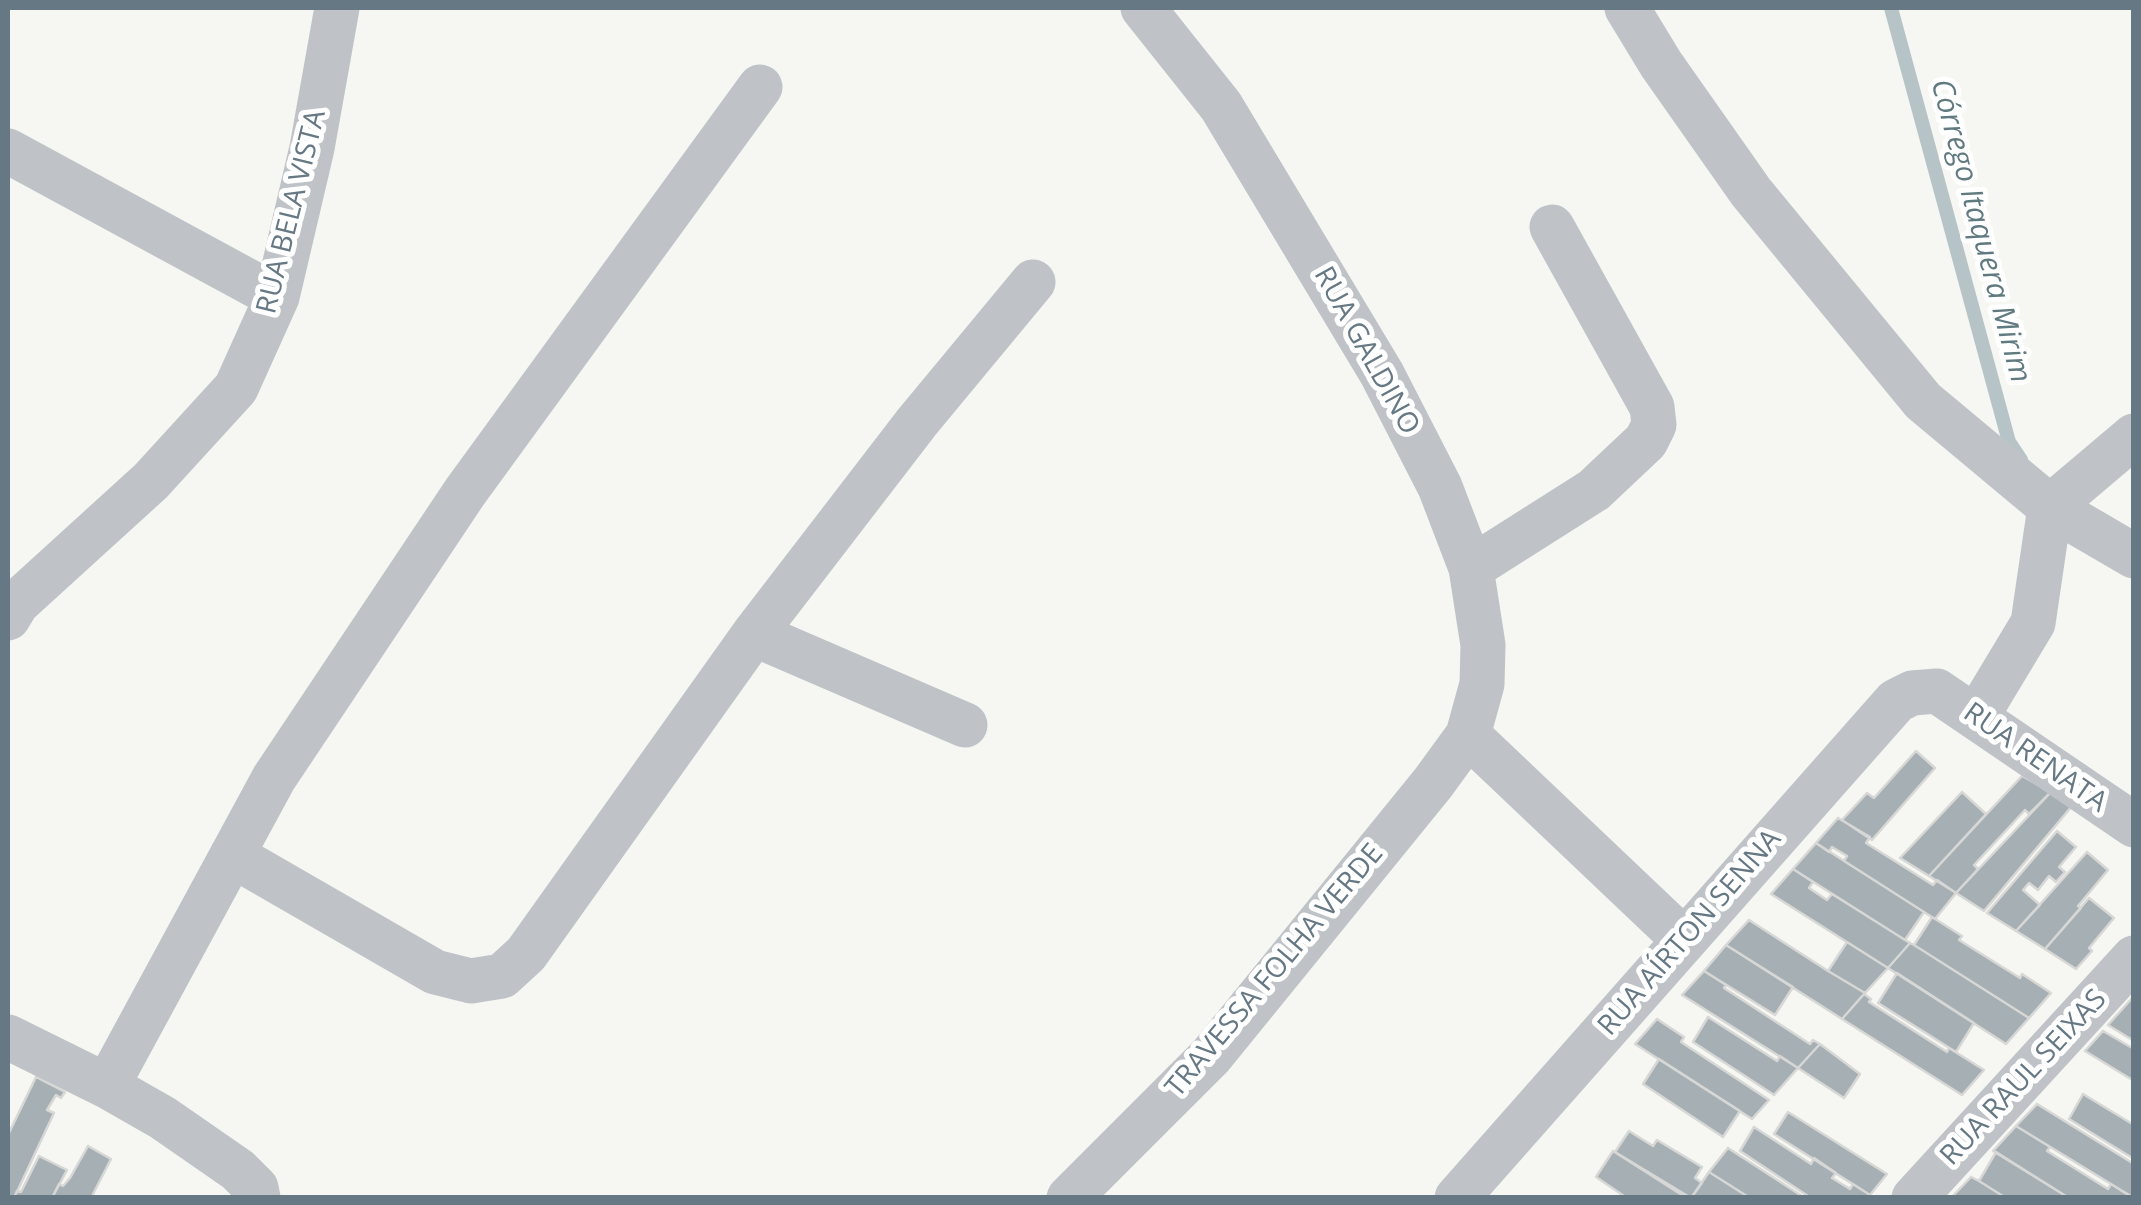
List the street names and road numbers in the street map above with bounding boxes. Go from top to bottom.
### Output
street label: RUA BELA VISTA [250,107,334,317]
street label: RUA GALDINO [1306,261,1426,441]
street label: RUA RENATA [1957,696,2113,820]
street label: RUA AÍRTON SENNA [1591,823,1789,1043]
street label: TRAVESSA FOLHA VERDE [1159,838,1391,1104]
street label: RUA RAUL SEIXAS [1934,983,2114,1173]

